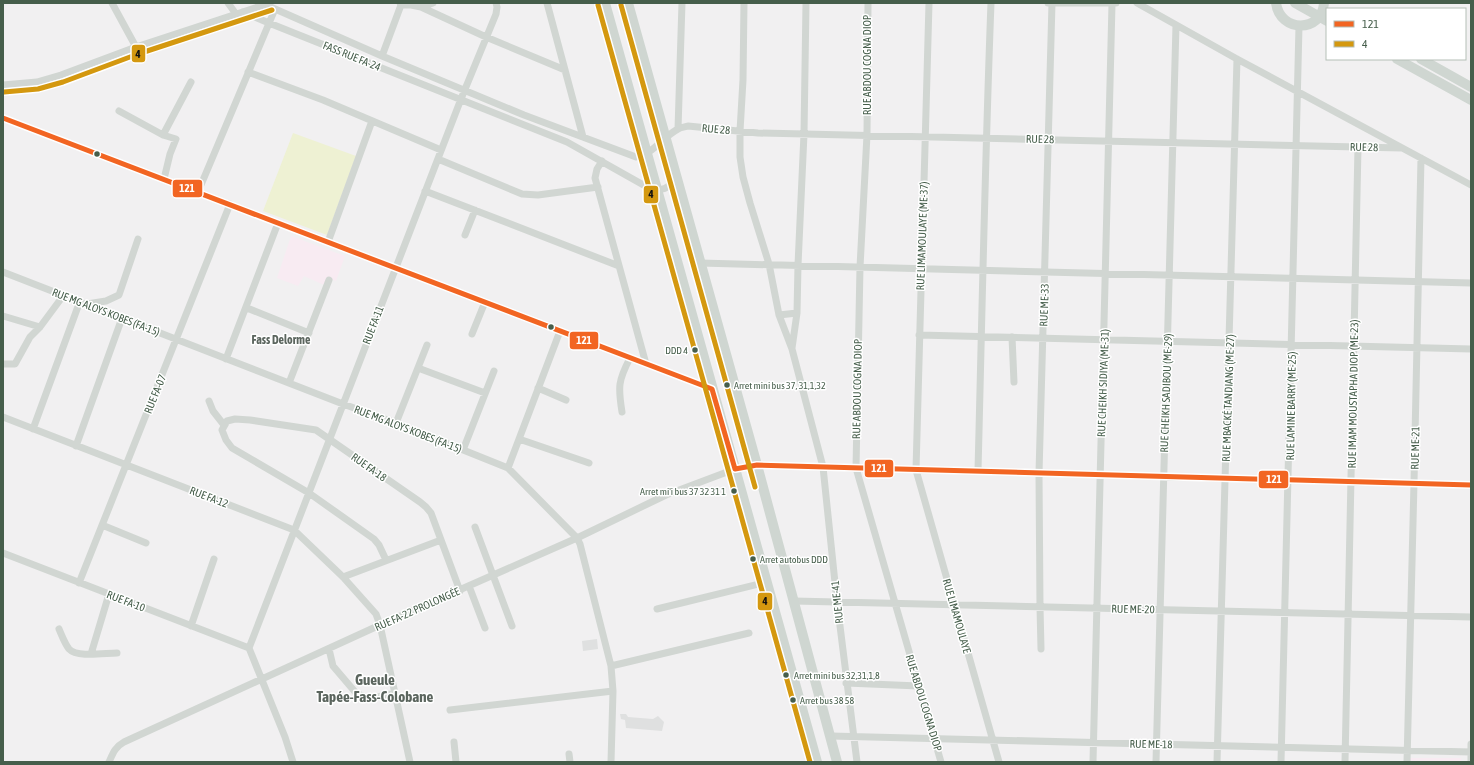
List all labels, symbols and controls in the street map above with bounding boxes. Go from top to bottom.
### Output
legend [1326,8,1466,60]
street label: RUE ABDOU COGNA DIOP [861,15,873,115]
text: 121 [1362,17,1379,31]
text: 4 [1362,37,1368,51]
street label: FASS RUE FA-24 [321,39,383,73]
line badge: 4 [131,44,146,63]
text: 4 [134,48,141,60]
street label: RUE 28 [701,122,731,136]
street label: RUE 28 [1026,133,1054,145]
street label: RUE 28 [1350,141,1378,153]
unlabelled marker [92,149,102,159]
line badge: 121 [172,179,203,198]
street label: RUE LIMAMOULAYE (ME-37) [914,181,930,291]
text: 121 [179,182,195,194]
line badge: 4 [643,185,659,204]
text: 4 [647,188,654,200]
street label: RUE ME-33 [1037,283,1051,327]
street label: RUE MG ALOYS KOBES (FA-15) [50,286,162,338]
street label: RUE FA-11 [360,304,386,346]
street label: RUE IMAM MOUSTAPHA DIOP (ME-23) [1346,319,1360,468]
unlabelled marker [546,322,556,332]
street label: RUE CHEIKH SIDIYA (ME-31) [1095,328,1111,437]
line badge: 121 [569,331,599,350]
district label: Fass Delorme [252,333,311,347]
street label: RUE CHEIKH SADIBOU (ME-29) [1158,333,1174,453]
text: 121 [576,334,592,346]
street label: RUE MBACKÉ TANDIANG (ME-27) [1220,334,1236,462]
street label: RUE ABDOU COGNA DIOP [850,339,864,439]
place label: DDD 4 [665,345,688,356]
marker: DDD 4 [690,345,700,355]
street label: RUE LAMINE BARRY (ME-25) [1284,351,1298,461]
street label: RUE FA-07 [142,373,168,415]
marker: Arret mini bus 37, 31,1,32 [722,380,732,390]
place label: Arret mini bus 37, 31,1,32 [734,380,826,391]
street label: RUE MG ALOYS KOBES (FA-15) [352,403,464,455]
street label: RUE ME-21 [1409,426,1421,470]
street label: RUE FA-18 [349,451,389,483]
line badge: 121 [864,459,894,478]
text: 121 [871,462,887,474]
line badge: 121 [1258,470,1289,489]
text: 121 [1266,473,1282,485]
street label: RUE FA-12 [188,484,230,510]
place label: Arret mi'i bus 37 32 31 1 [640,486,726,497]
marker: Arret mi'i bus 37 32 31 1 [729,486,739,496]
marker: Arret autobus DDD [748,554,758,564]
place label: Arret autobus DDD [760,554,828,565]
street label: RUE LIMAMOULAYE [941,577,973,655]
street label: RUE ME-41 [829,580,845,624]
street label: RUE FA-22 PROLONGÉE [373,585,462,633]
street label: RUE FA-10 [105,588,147,614]
line badge: 4 [757,592,773,611]
text: 4 [761,595,768,607]
street label: RUE ME-20 [1111,603,1155,615]
street label: RUE ABDOU COGNA DIOP [904,653,944,753]
marker: Arret mini bus 32,31,1,8 [781,670,791,680]
place label: Arret mini bus 32,31,1,8 [794,670,880,681]
district label: Gueule Tapée-Fass-Colobane [317,671,434,705]
marker: Arret bus 38 58 [788,695,798,705]
place label: Arret bus 38 58 [800,695,855,706]
street label: RUE ME-18 [1130,738,1172,750]

